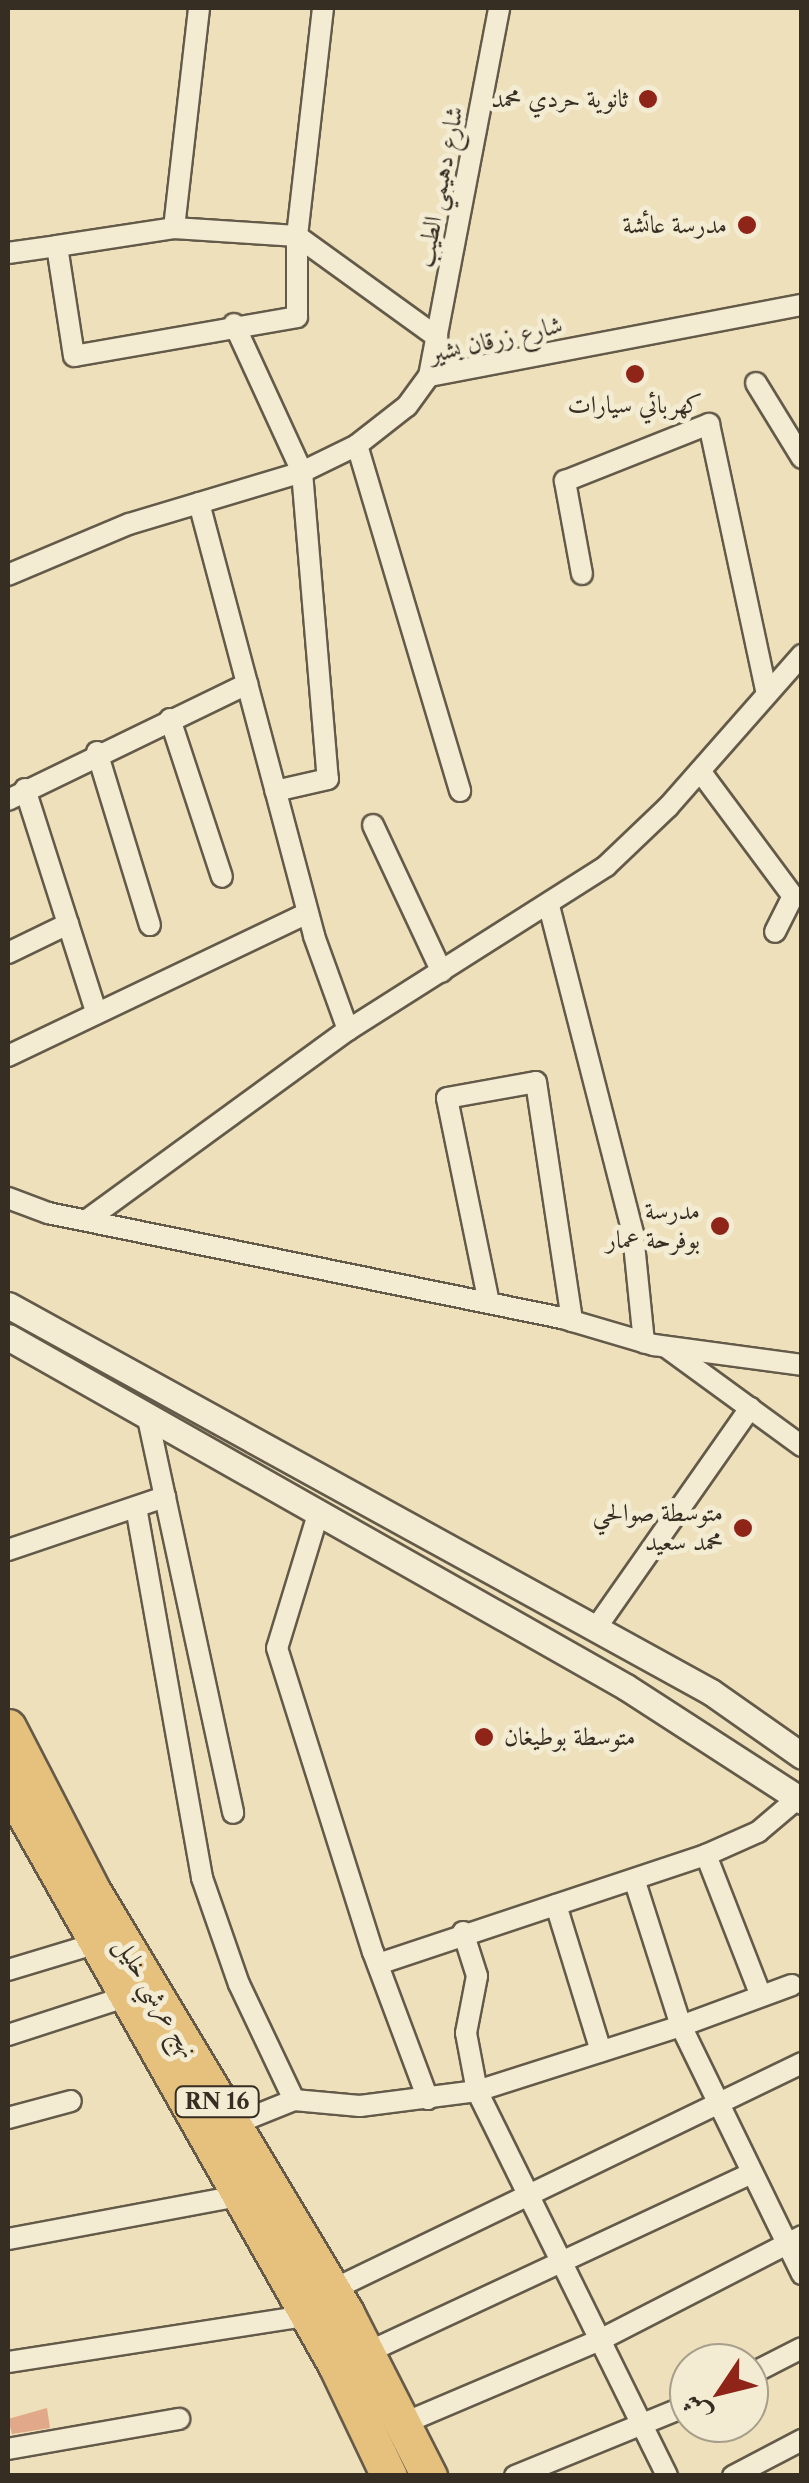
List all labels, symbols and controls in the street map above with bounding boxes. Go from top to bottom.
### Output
place label: ثانوية حردي محمد [491,84,628,114]
marker: ثانوية حردي محمد [637,88,659,110]
street label: شارع دهيمي الطيب [410,104,470,270]
place label: مدرسة عائشة [622,210,727,240]
marker: مدرسة عائشة [736,214,758,236]
street label: شارع زرقان بشير [427,310,565,370]
marker: كهربائي سيارات [624,363,646,385]
place label: كهربائي سيارات [568,390,702,420]
place label: مدرسة بوفرحة عمار [606,1197,700,1256]
marker: مدرسة بوفرحة عمار [709,1215,731,1237]
place label: متوسطة صوالحي محمد سعيد [593,1499,723,1558]
marker: متوسطة صوالحي محمد سعيد [732,1517,754,1539]
place label: متوسطة بوطيغان [504,1722,635,1752]
marker: متوسطة بوطيغان [473,1726,495,1748]
street label: نهج عرشي خليل [108,1932,204,2064]
road number: RN 16 [174,2085,260,2119]
north arrow [669,2343,769,2443]
text: ش [674,2388,718,2430]

